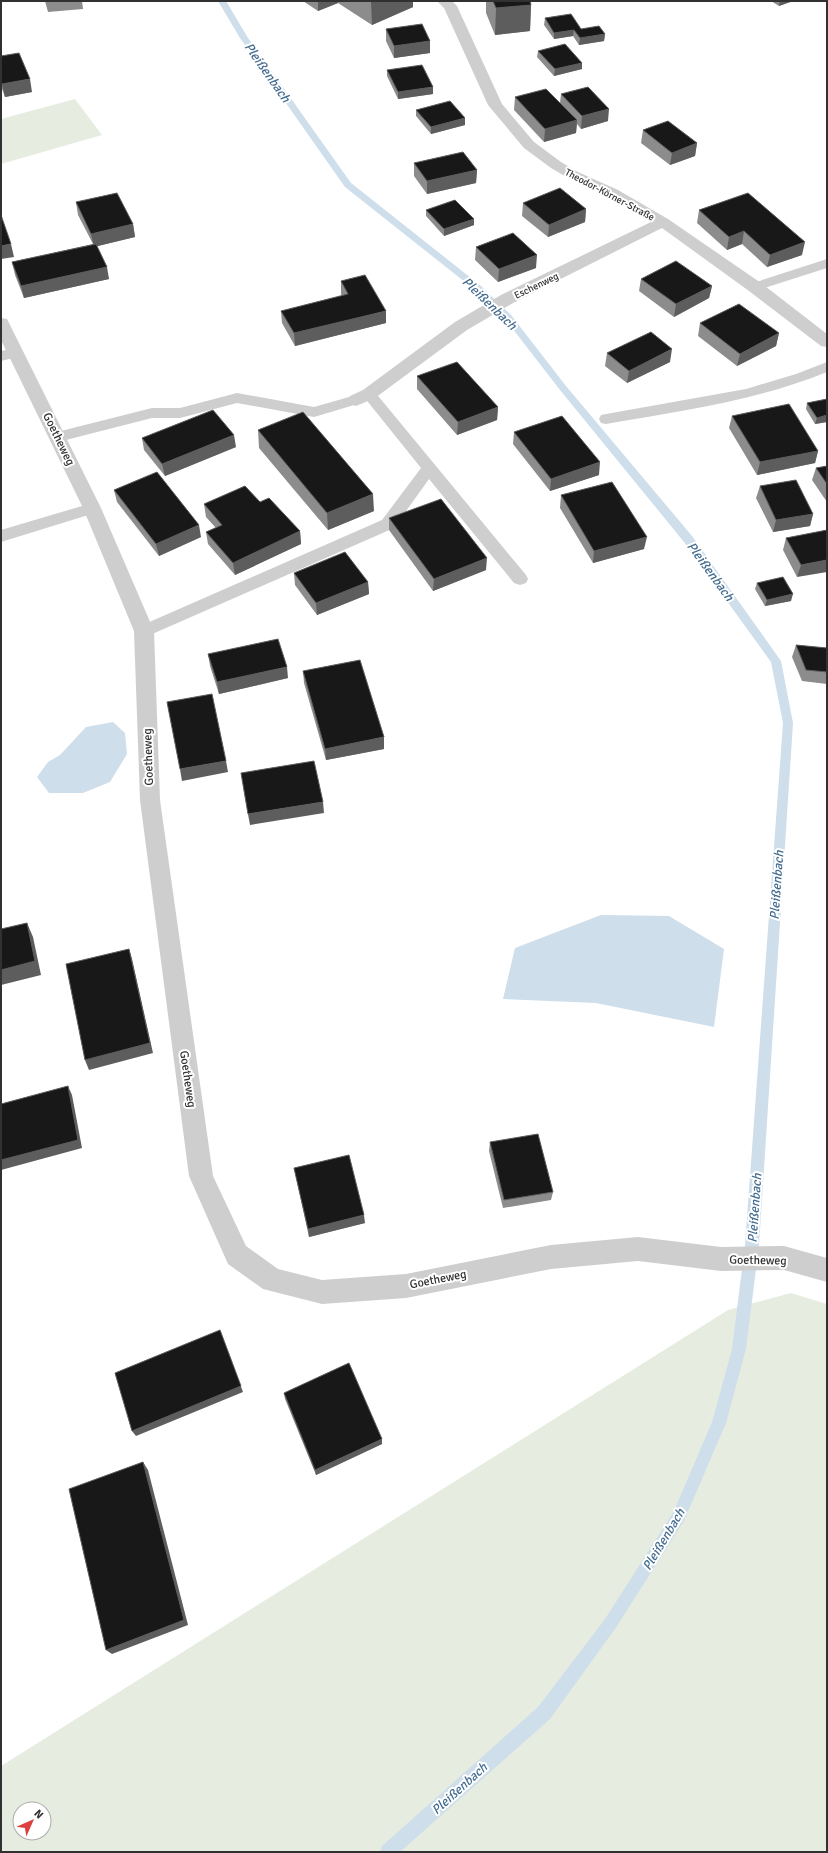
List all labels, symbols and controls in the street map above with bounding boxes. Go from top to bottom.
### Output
water label: Pleißenbach [241,40,294,106]
street label: Theodor-Körner-Straße [563,166,656,224]
street label: Eschenweg [512,270,561,302]
water label: Pleißenbach [459,274,520,334]
street label: Goetheweg [39,410,78,468]
water label: Pleißenbach [683,539,738,605]
street label: Goetheweg [140,728,157,786]
water label: Pleißenbach [767,849,787,920]
street label: Goetheweg [176,1050,199,1109]
water label: Pleißenbach [745,1172,765,1243]
street label: Goetheweg [729,1252,787,1268]
street label: Goetheweg [408,1267,468,1292]
water label: Pleißenbach [639,1505,689,1573]
water label: Pleißenbach [429,1759,491,1818]
north arrow [12,1801,52,1841]
text: N [31,1807,46,1822]

